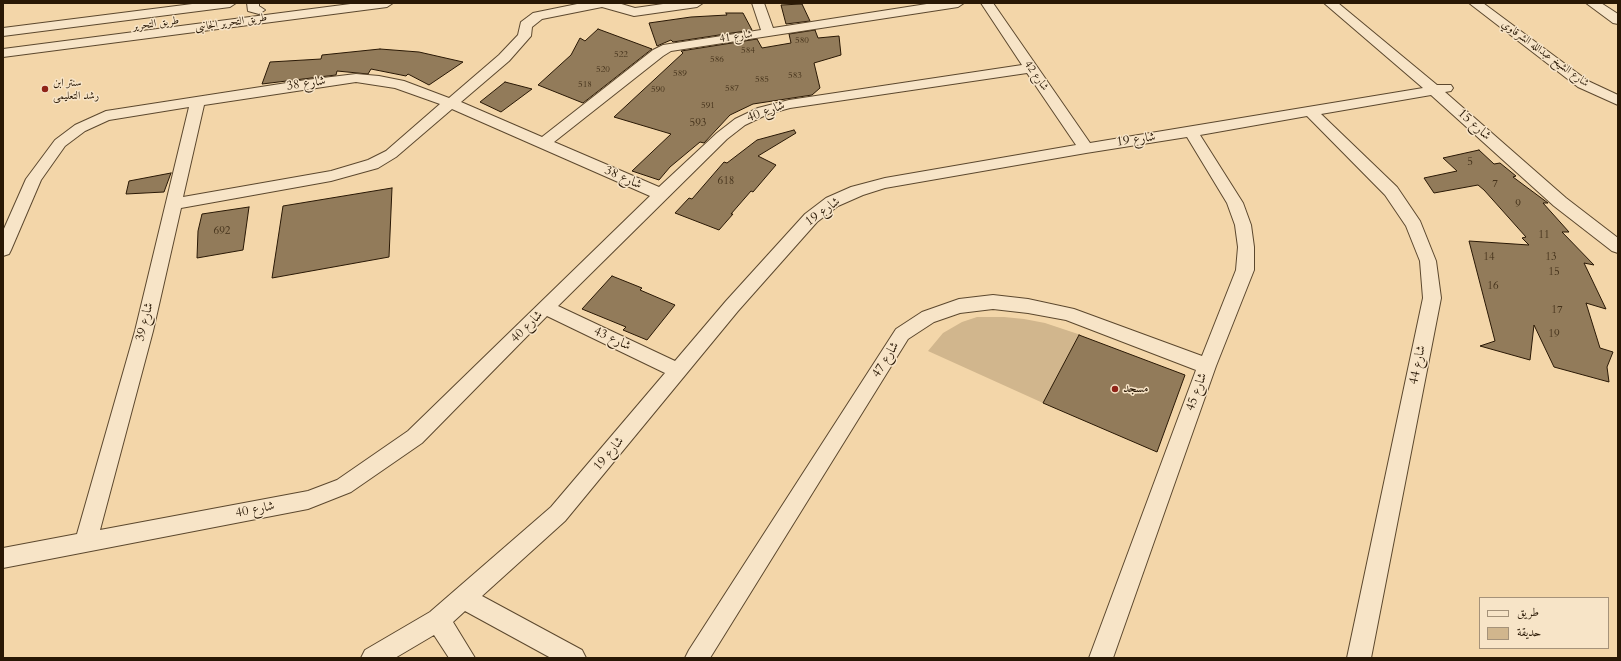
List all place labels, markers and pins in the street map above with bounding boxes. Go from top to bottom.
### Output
place label: سنتر ابن رشد التعليمى [53,76,99,102]
marker: سنتر ابن رشد التعليمى [40,84,50,94]
place label: مسجد [1123,381,1149,397]
marker: مسجد [1110,384,1120,394]

